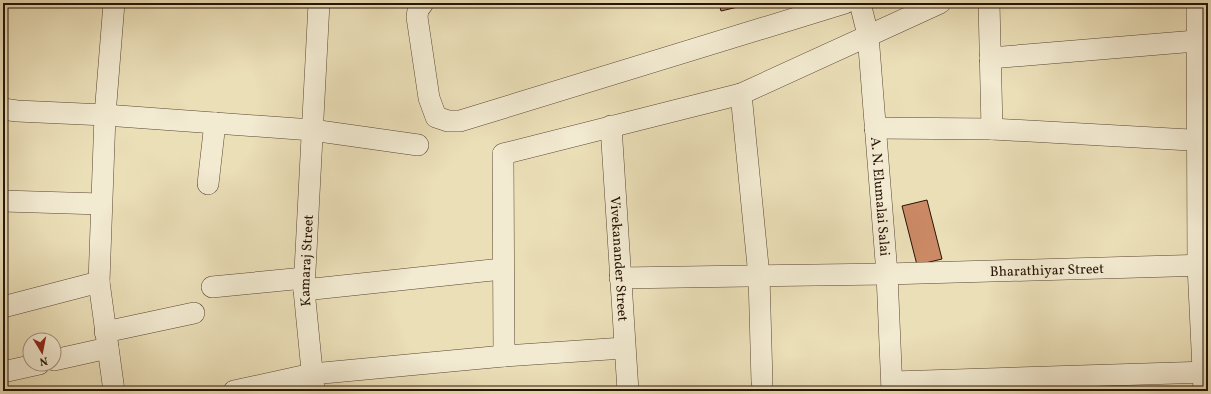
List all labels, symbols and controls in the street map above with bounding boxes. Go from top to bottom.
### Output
street label: A. N. Elumalai Salai [865,136,894,257]
street label: Vivekanander Street [605,196,632,322]
street label: Kamaraj Street [296,214,319,307]
street label: Bharathiyar Street [990,260,1104,282]
north arrow [22,332,62,372]
text: N [38,352,49,368]

